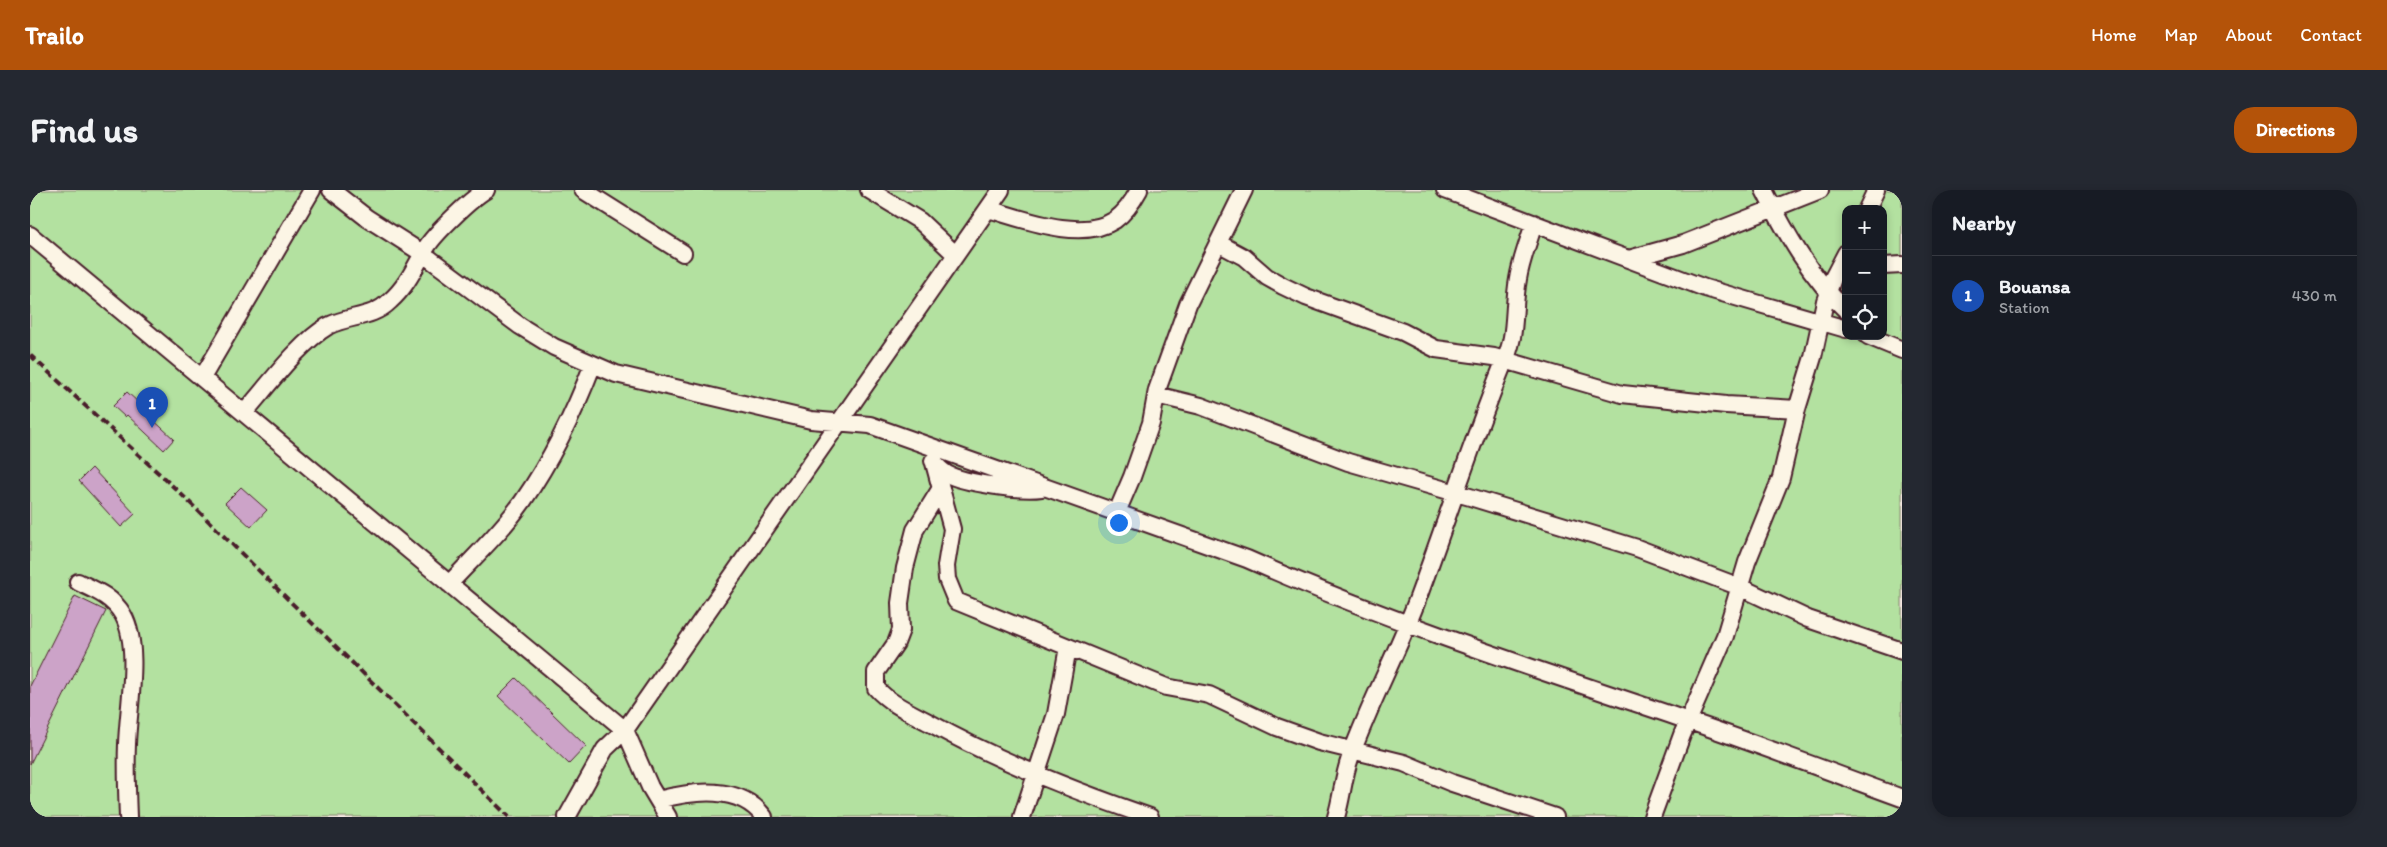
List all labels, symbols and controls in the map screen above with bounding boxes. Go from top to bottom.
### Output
text: Trailo [25,21,84,50]
text: Home [2091,24,2137,46]
text: Map [2165,24,2198,46]
text: About [2226,24,2272,46]
text: Contact [2300,24,2362,46]
button: Directions [2234,107,2357,153]
text: Find us [30,109,138,151]
map controls [1842,205,1887,340]
button: + [1842,205,1887,250]
text: Nearby [1952,210,2016,235]
button: − [1842,250,1887,295]
text: Bouansa [1999,275,2070,298]
text: 1 [1964,286,1972,305]
text: 430 m [2292,286,2337,305]
button: locate [1842,295,1887,340]
text: Station [1999,298,2050,317]
pin: 1 [136,387,168,428]
your location [1106,510,1132,536]

